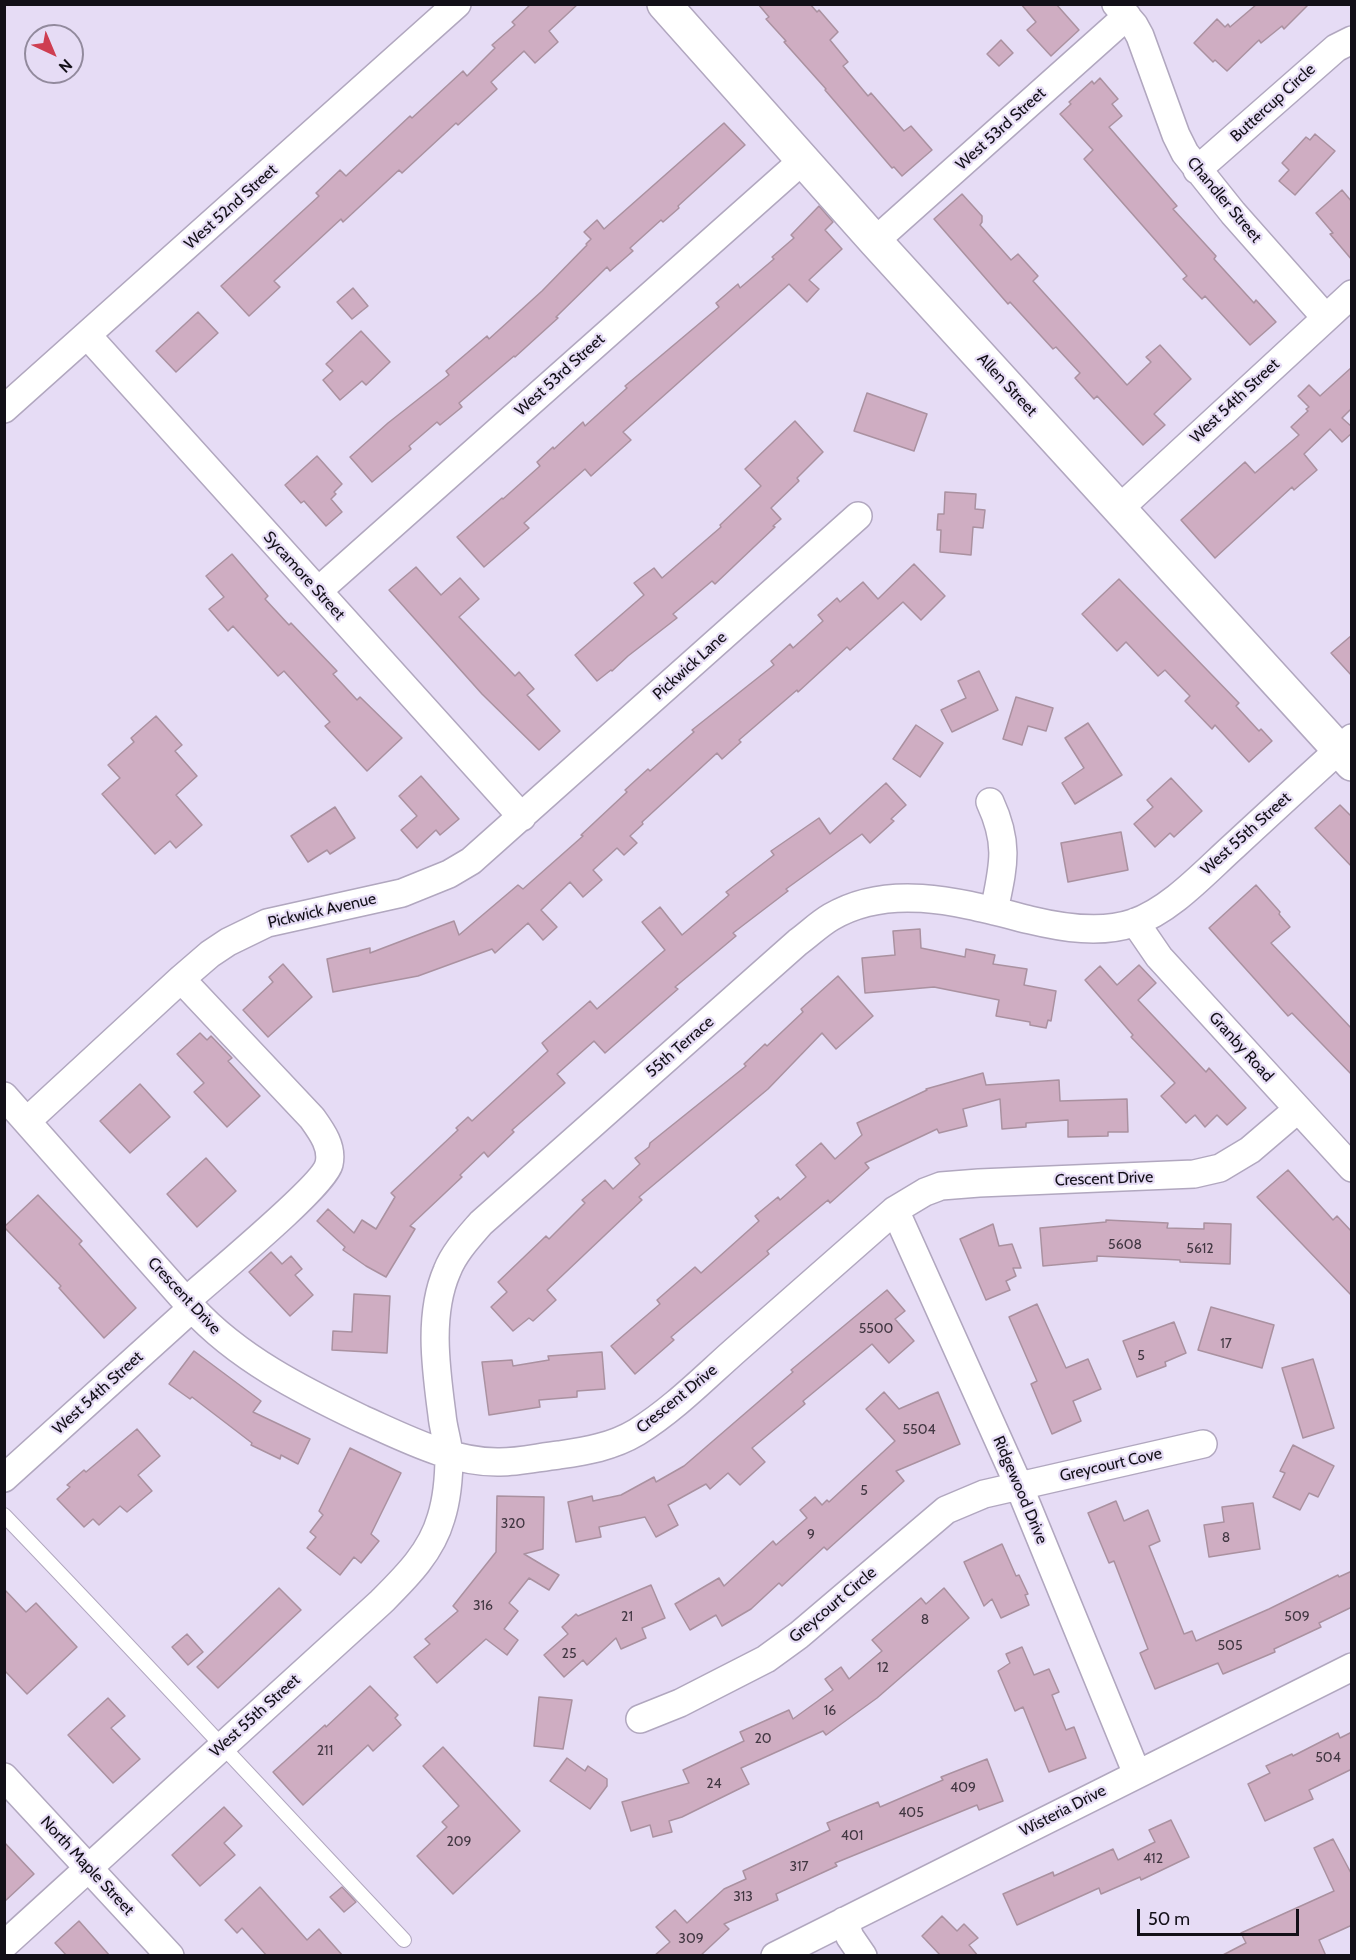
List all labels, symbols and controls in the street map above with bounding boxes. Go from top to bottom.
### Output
north arrow [24,24,84,84]
text: N [55,55,76,77]
street label: Buttercup Circle [1227,60,1319,146]
street label: West 53rd Street [952,84,1050,174]
street label: Chandler Street [1183,153,1265,247]
street label: West 52nd Street [181,160,281,254]
street label: West 53rd Street [511,330,609,420]
street label: Allen Street [973,350,1041,420]
street label: West 54th Street [1186,355,1284,447]
street label: Sycamore Street [259,528,349,624]
street label: Pickwick Lane [649,628,731,704]
street label: West 55th Street [1197,789,1295,879]
street label: Pickwick Avenue [266,889,378,933]
street label: Granby Road [1205,1008,1277,1086]
street label: 55th Terrace [642,1012,718,1082]
street label: Crescent Drive [1054,1168,1154,1190]
house number: 5608 [1108,1237,1142,1253]
house number: 5612 [1186,1241,1214,1257]
street label: Crescent Drive [143,1253,225,1339]
house number: 5500 [859,1321,893,1337]
house number: 17 [1220,1336,1232,1352]
street label: West 54th Street [49,1347,147,1439]
house number: 5 [1137,1348,1145,1364]
street label: Crescent Drive [633,1361,721,1437]
house number: 5504 [902,1422,936,1438]
street label: Ridgewood Drive [989,1433,1051,1547]
street label: Greycourt Cove [1058,1444,1164,1486]
house number: 5 [860,1483,868,1499]
house number: 320 [501,1516,525,1532]
house number: 9 [807,1527,815,1543]
house number: 8 [1222,1530,1230,1546]
street label: Greycourt Circle [786,1563,880,1647]
house number: 316 [473,1598,493,1614]
house number: 21 [621,1609,633,1625]
house number: 509 [1284,1609,1310,1625]
house number: 8 [921,1612,929,1628]
house number: 505 [1218,1638,1242,1654]
house number: 25 [562,1646,576,1662]
house number: 12 [877,1660,889,1676]
street label: West 55th Street [206,1671,304,1761]
house number: 16 [824,1703,836,1719]
house number: 20 [754,1731,772,1747]
house number: 211 [317,1743,333,1759]
house number: 504 [1315,1750,1341,1766]
house number: 24 [706,1776,722,1792]
house number: 409 [950,1780,976,1796]
street label: Wisteria Drive [1017,1781,1109,1841]
house number: 405 [898,1805,924,1821]
street label: North Maple Street [36,1812,138,1920]
house number: 401 [841,1828,863,1844]
house number: 209 [446,1834,472,1850]
house number: 412 [1143,1851,1163,1867]
house number: 317 [789,1859,809,1875]
house number: 313 [733,1889,753,1905]
scale bar [1140,1897,1302,1935]
text: 50 m [1148,1908,1190,1930]
house number: 309 [678,1931,704,1947]

